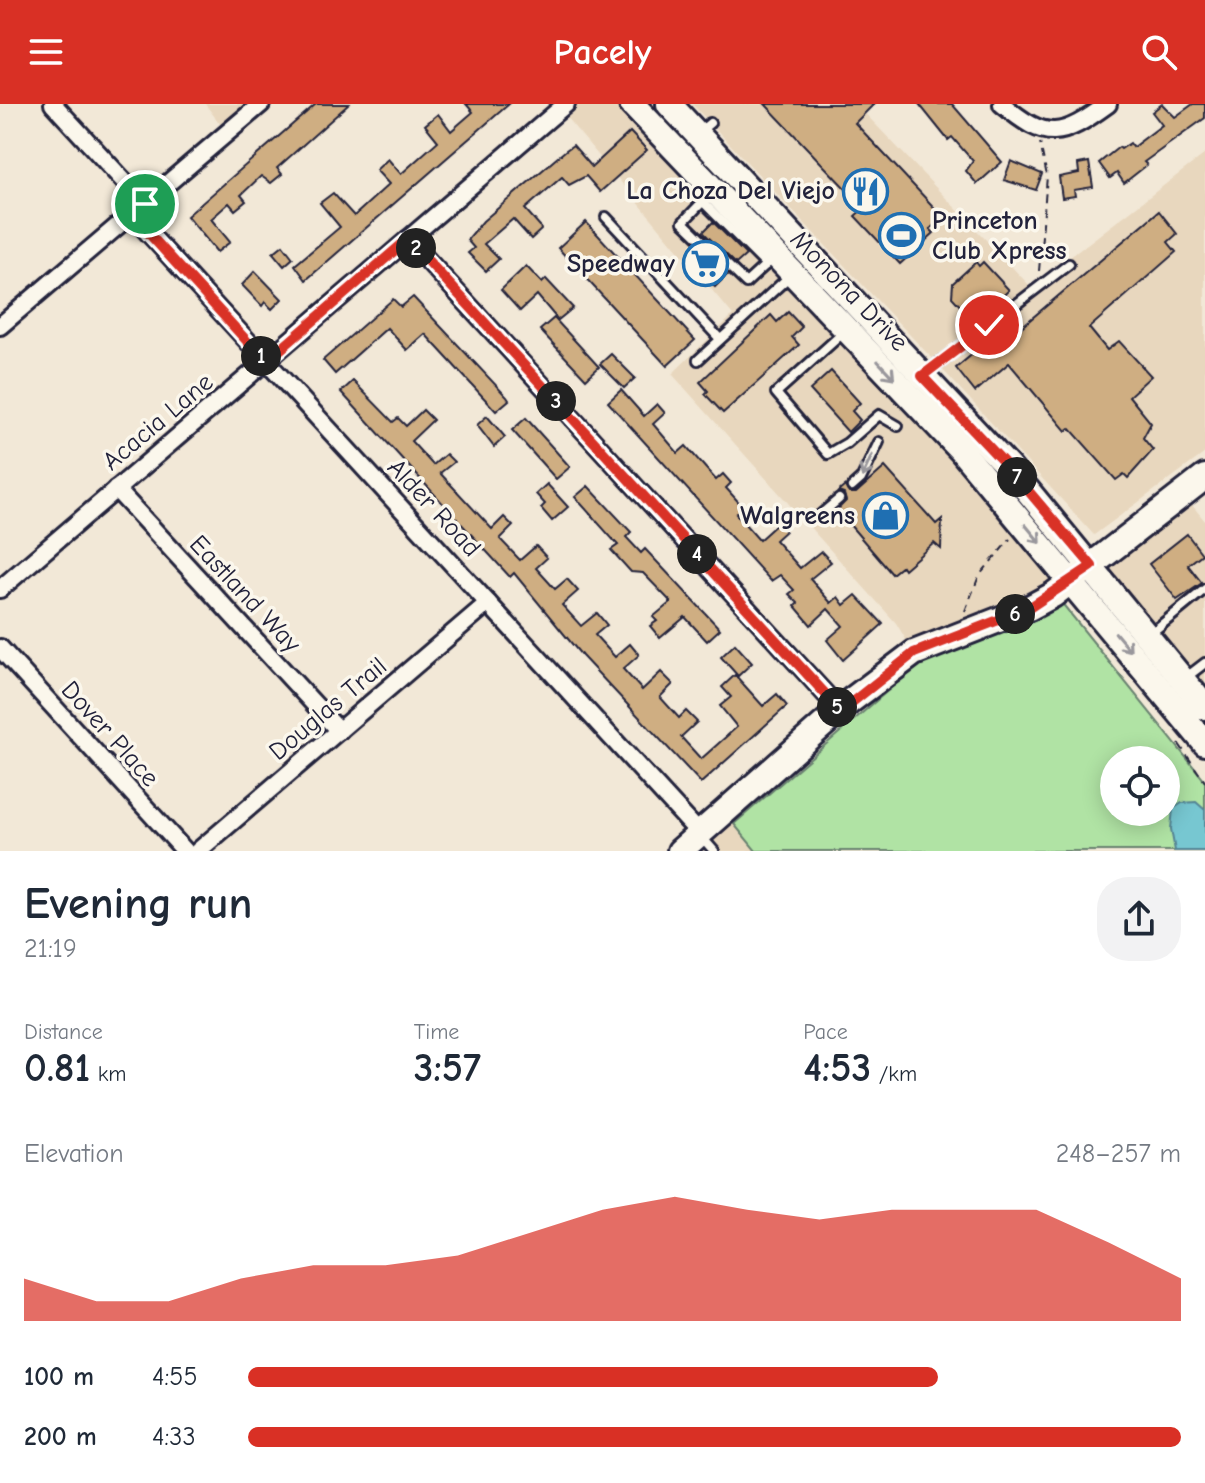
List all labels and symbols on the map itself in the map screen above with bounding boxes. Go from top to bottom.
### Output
restaurant icon: La Choza Del Viejo [842,167,890,215]
pin [111,170,179,238]
place label: La Choza Del Viejo [626,176,835,206]
place label: Princeton Club Xpress [932,206,1067,266]
sports icon: Princeton Club Xpress [877,212,925,260]
street label: Monona Drive [784,224,914,358]
pin: 2 [396,228,436,268]
supermarket icon: Speedway [682,240,730,288]
place label: Speedway [567,249,675,279]
pin [955,291,1023,359]
pin: 1 [241,336,281,376]
one-way arrow [877,360,896,380]
street label: Acacia Lane [97,367,219,477]
pin: 3 [536,381,576,421]
street label: Alder Road [381,453,487,563]
one-way arrow [859,454,874,478]
pin: 7 [997,457,1037,497]
shop icon: Walgreens [862,492,910,540]
place label: Walgreens [740,501,855,531]
one-way arrow [1024,523,1042,544]
street label: Eastland Way [183,529,307,659]
pin: 4 [677,534,717,574]
pin: 6 [995,594,1035,634]
one-way arrow [1114,631,1132,652]
street label: Douglas Trail [263,651,393,767]
street label: Dover Place [55,675,165,793]
pin: 5 [817,687,857,727]

